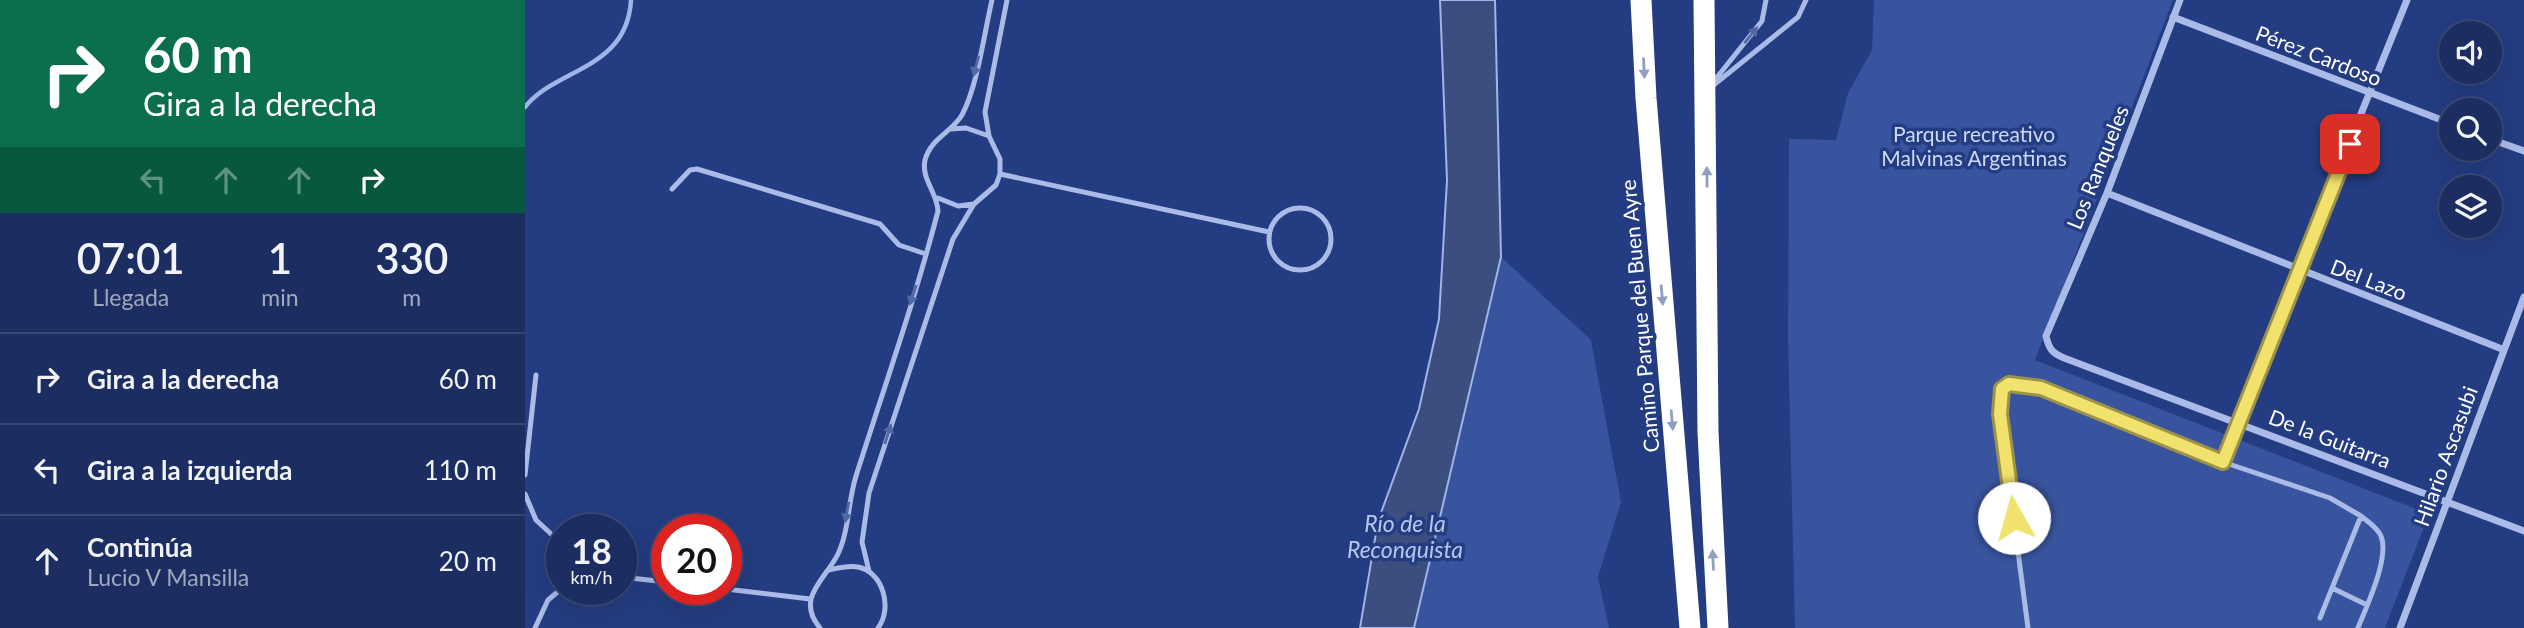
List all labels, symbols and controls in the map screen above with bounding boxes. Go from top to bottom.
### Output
street label: Pérez Cardoso [2253,20,2385,90]
map controls [2439,21,2502,238]
button: sound [2439,21,2502,84]
text: 60 m [143,25,253,83]
one-way arrow [1744,27,1759,45]
icon: right [28,28,119,119]
one-way arrow [970,56,981,78]
one-way arrow [1639,57,1650,79]
text: Gira a la derecha [143,84,377,123]
button: search [2439,98,2502,161]
street label: Los Ranqueles [2061,101,2133,233]
pin [2320,114,2380,174]
park label: Parque recreativo Malvinas Argentinas [1881,121,2067,170]
icon: arrive [2331,125,2369,163]
icon: left [134,161,172,199]
icon: ahead [207,161,245,199]
icon: ahead [280,161,318,199]
icon: right [353,161,391,199]
one-way arrow [1701,165,1712,187]
button: layers [2439,175,2502,238]
street label: Camino Parque del Buen Ayre [1615,179,1663,453]
text: 07:01 [77,233,185,283]
text: 1 [268,233,292,283]
text: 330 [375,233,448,283]
street label: Del Lazo [2327,253,2411,305]
text: Llegada [92,283,169,311]
text: min [261,283,299,311]
text: m [402,283,421,311]
one-way arrow [1657,284,1668,306]
one-way arrow [908,285,918,306]
icon: right [28,360,66,398]
text: Gira a la derecha [87,363,279,395]
text: 60 m [439,363,497,395]
street label: Hilario Ascasubi [2408,383,2482,529]
street label: De la Guitarra [2266,403,2394,473]
one-way arrow [1667,409,1678,431]
one-way arrow [883,424,894,445]
icon: left [28,451,66,489]
text: Gira a la izquierda [87,454,293,486]
text: 110 m [424,454,497,486]
position arrow [1977,481,2051,555]
one-way arrow [841,501,852,523]
water label: Río de la Reconquista [1347,509,1463,563]
speed limit sign: 20 [651,514,742,605]
text: 18 [571,529,612,571]
text: Continúa [87,531,193,563]
icon: ahead [28,542,66,580]
text: 20 m [439,545,497,577]
one-way arrow [1708,549,1719,571]
text: Lucio V Mansilla [87,563,249,591]
text: km/h [570,566,613,588]

